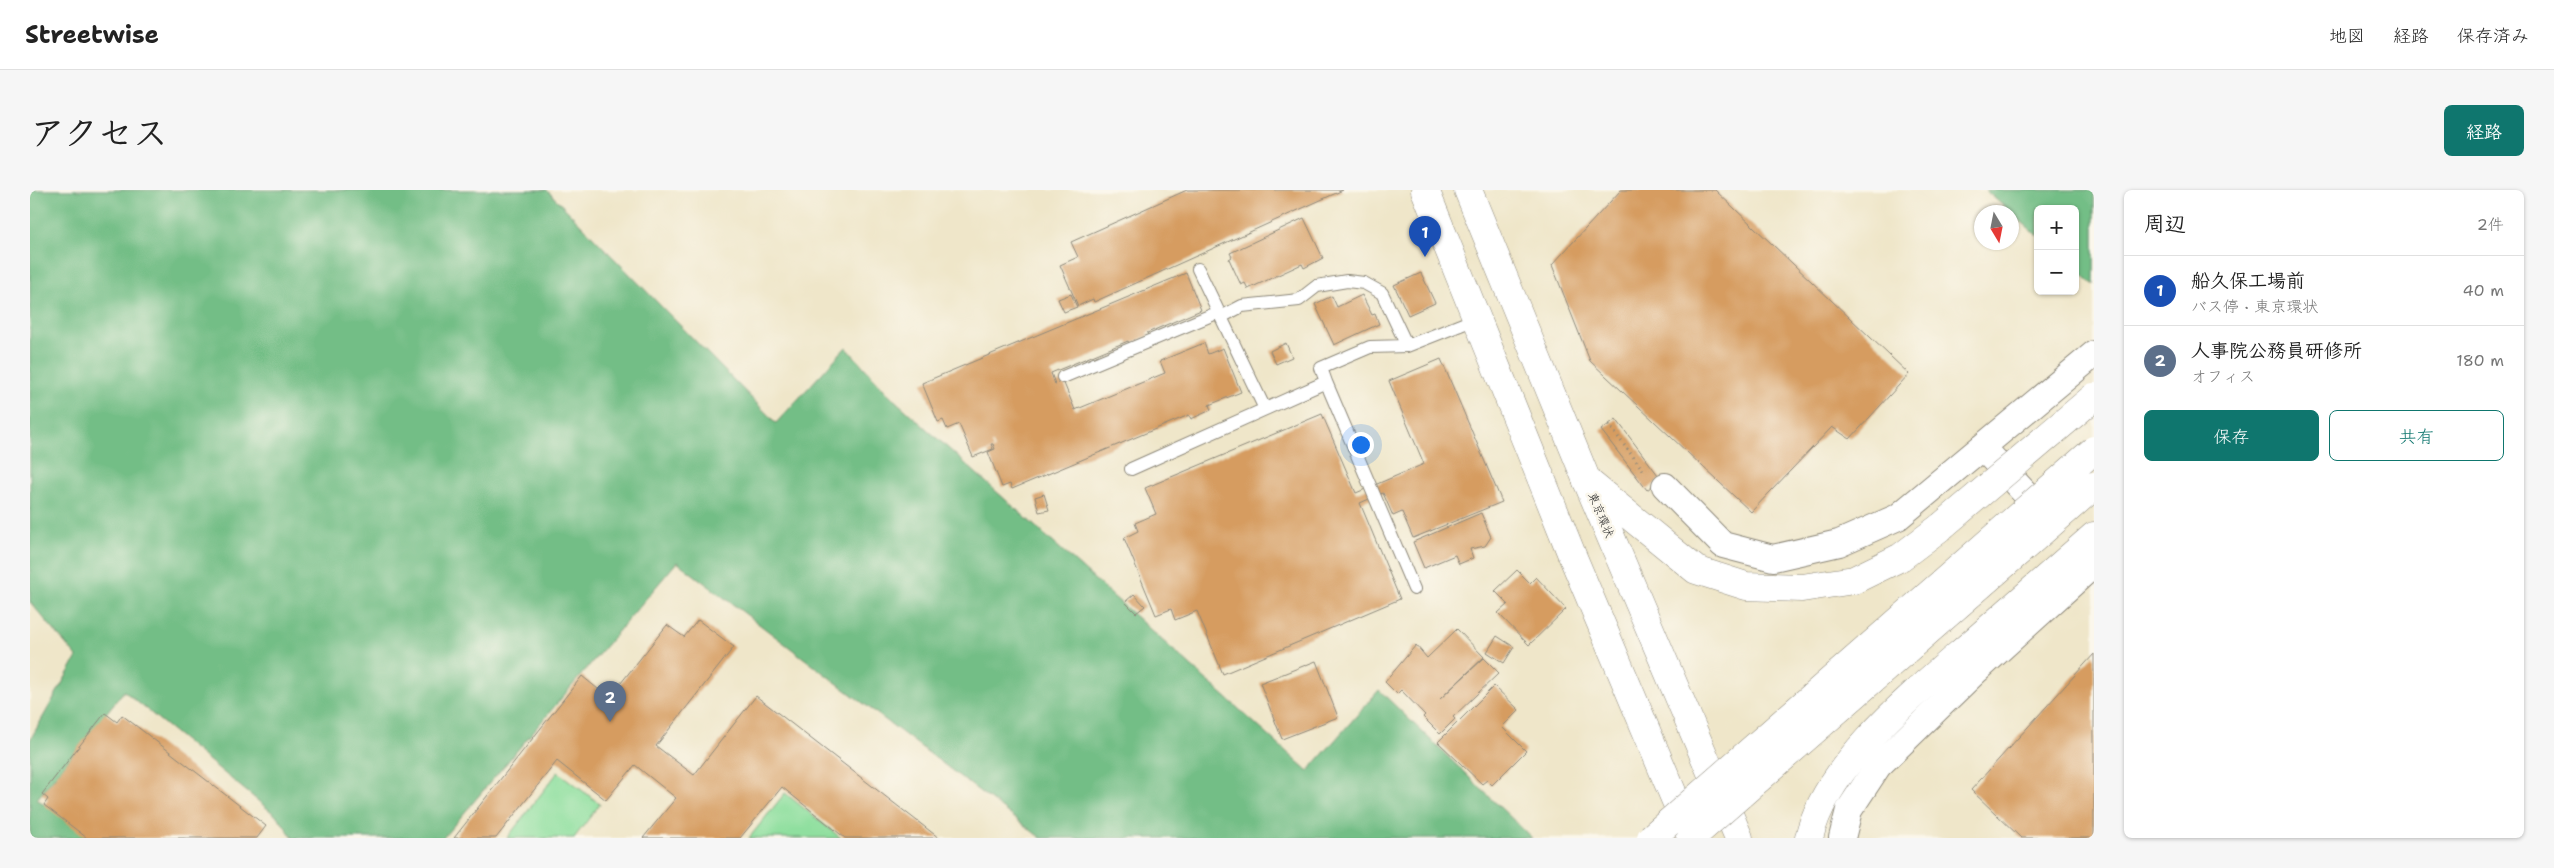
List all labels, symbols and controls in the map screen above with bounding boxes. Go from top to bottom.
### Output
text: Streetwise [25,19,159,51]
text: 地図 [2329,24,2365,48]
text: 経路 [2393,24,2429,48]
text: 保存済み [2457,24,2529,48]
button: 経路 [2444,105,2524,156]
text: アクセス [30,109,168,156]
north arrow [1974,205,2019,250]
map controls [2034,205,2079,295]
button: + [2034,205,2079,250]
text: 周辺 [2144,210,2186,238]
text: 2件 [2477,214,2504,235]
pin: 1 [1409,216,1441,257]
button: − [2034,250,2079,295]
text: 船久保工場前 [2191,268,2305,293]
text: 1 [2156,280,2164,301]
text: 40 m [2462,280,2504,301]
text: バス停 · 東京環状 [2191,296,2318,317]
text: 人事院公務員研修所 [2191,338,2362,363]
text: 2 [2154,350,2166,371]
text: 180 m [2456,350,2504,371]
text: オフィス [2191,366,2255,387]
button: 保存 [2144,410,2319,461]
button: 共有 [2329,410,2504,461]
your location [1348,432,1374,458]
street label: 東京環状 [1584,490,1618,540]
pin: 2 [594,681,626,722]

